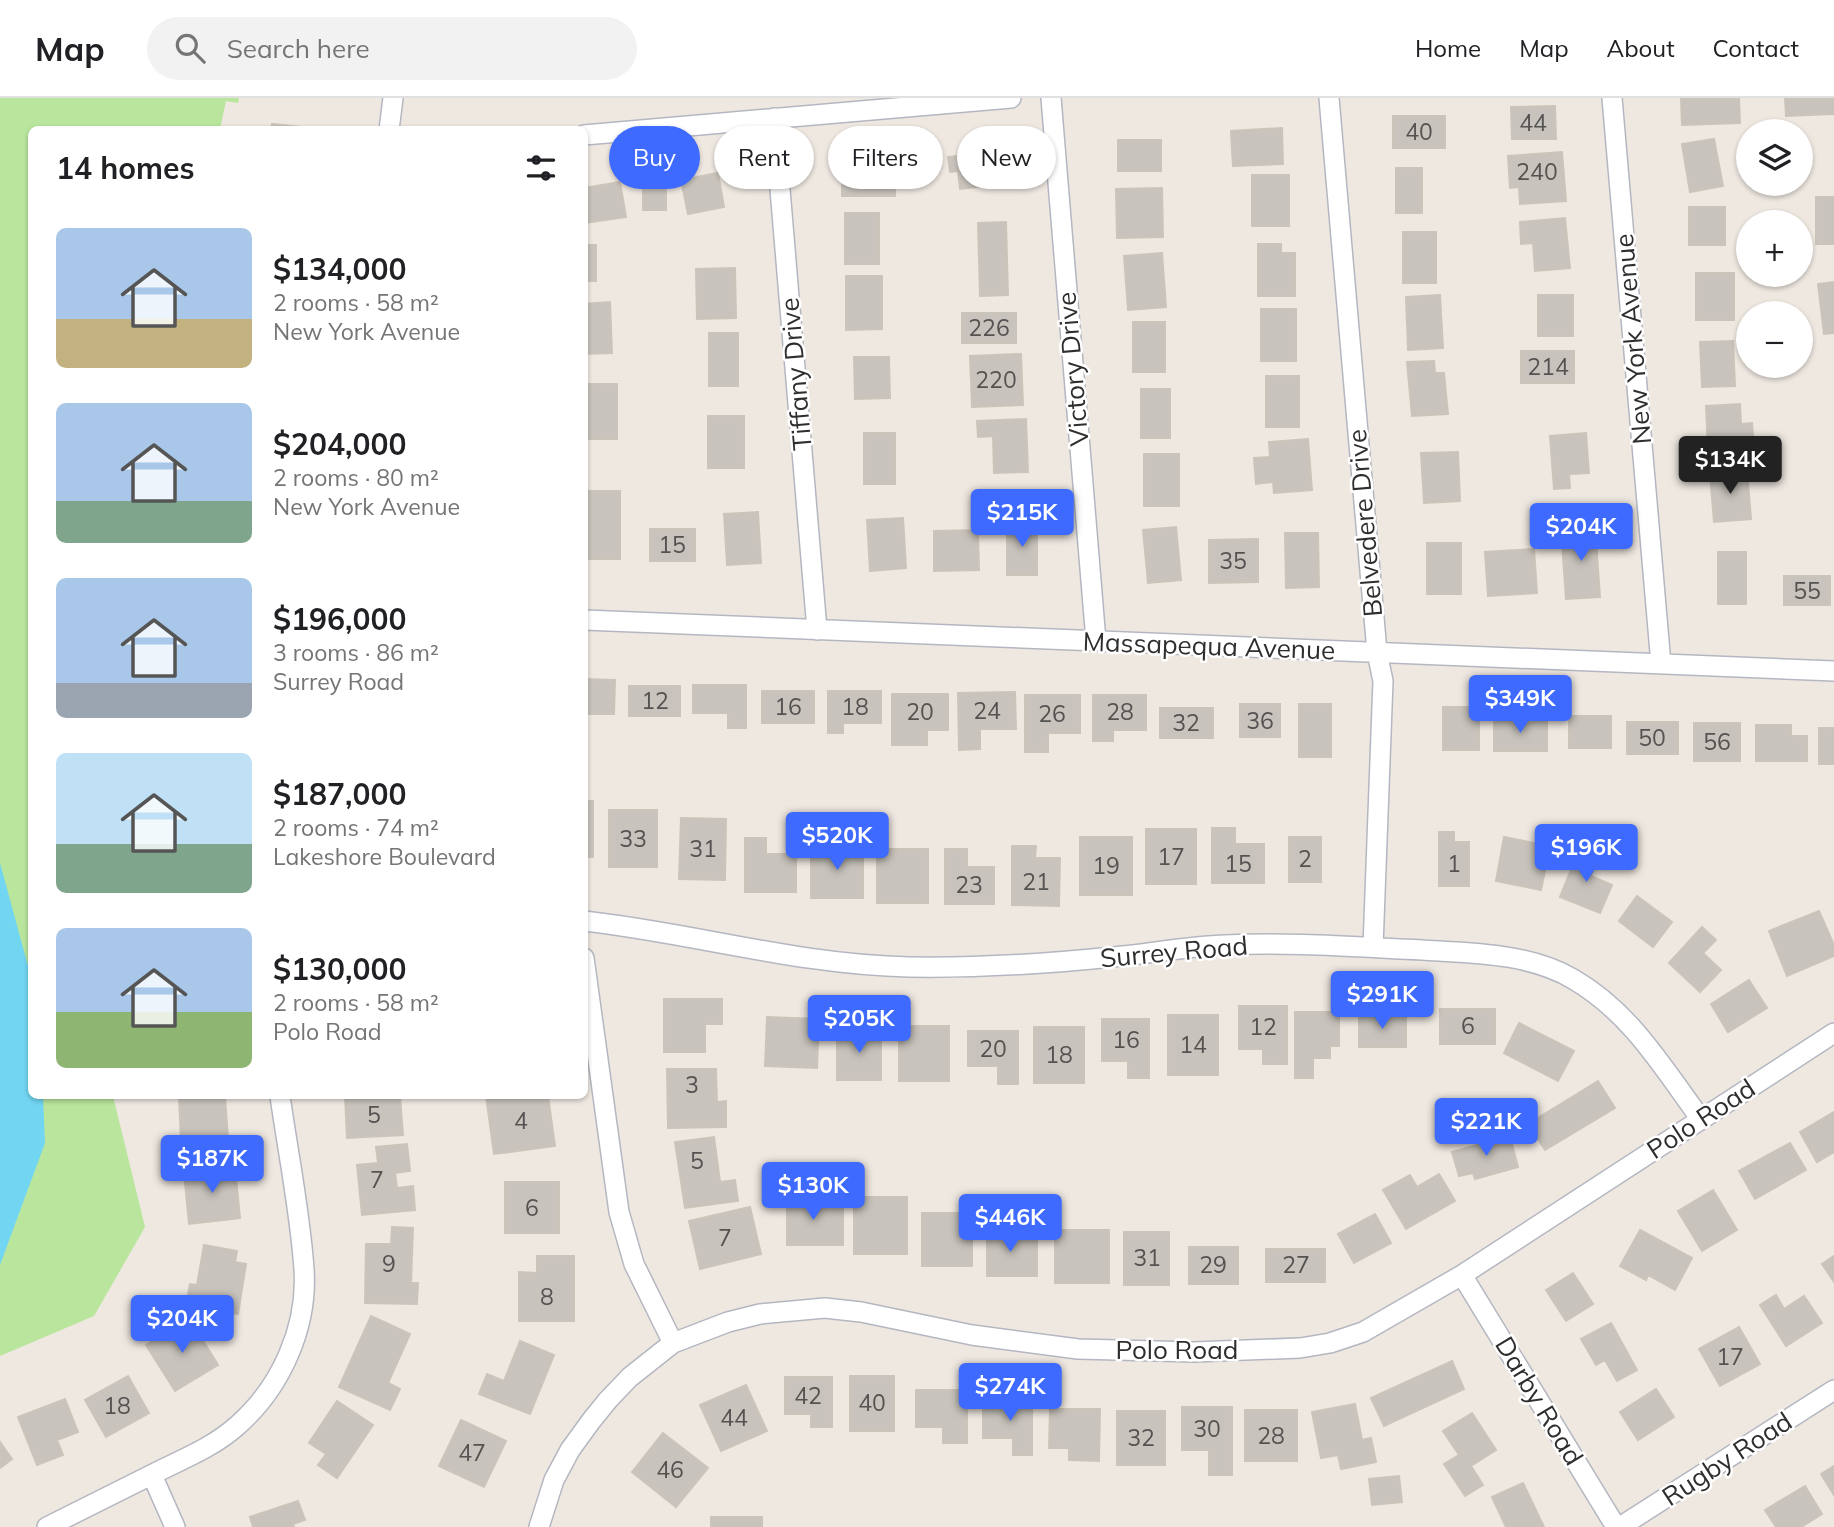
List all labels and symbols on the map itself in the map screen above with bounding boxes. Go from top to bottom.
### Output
house number: 44 [1519,108,1547,137]
house number: 40 [1405,117,1433,146]
house number: 240 [1516,157,1558,186]
street label: New York Avenue [1607,232,1658,446]
street label: Victory Drive [1049,291,1096,448]
street label: Tiffany Drive [772,296,819,452]
house number: 226 [968,313,1010,342]
house number: 214 [1527,352,1569,381]
house number: 220 [975,365,1017,394]
street label: Belvedere Drive [1340,428,1389,618]
pin: $134K [1681,436,1779,496]
pin: $215K [973,490,1071,549]
pin: $204K [1532,504,1630,563]
house number: 15 [658,530,686,559]
house number: 35 [1219,546,1247,575]
house number: 55 [1793,576,1821,605]
street label: Massapequa Avenue [1082,625,1336,666]
pin: $349K [1471,676,1569,735]
house number: 12 [641,686,669,715]
house number: 16 [774,692,802,721]
house number: 18 [841,692,869,721]
house number: 24 [973,696,1001,725]
house number: 20 [906,697,934,726]
house number: 28 [1106,697,1134,726]
house number: 26 [1038,699,1066,728]
house number: 36 [1246,706,1274,735]
house number: 32 [1172,708,1200,737]
house number: 50 [1638,723,1666,752]
house number: 56 [1703,727,1731,756]
pin: $520K [788,812,886,872]
house number: 33 [619,824,647,853]
pin: $196K [1537,824,1635,884]
house number: 31 [689,834,717,863]
house number: 17 [1157,842,1185,871]
house number: 2 [1298,844,1312,873]
house number: 15 [1224,849,1252,878]
house number: 1 [1447,849,1461,878]
house number: 19 [1092,851,1120,880]
house number: 21 [1022,867,1050,896]
house number: 23 [955,870,983,899]
street label: Surrey Road [1099,929,1249,974]
pin: $291K [1333,972,1431,1031]
pin: $205K [810,996,908,1055]
house number: 6 [1461,1011,1475,1040]
house number: 12 [1249,1012,1277,1041]
house number: 16 [1112,1025,1140,1054]
house number: 14 [1179,1030,1207,1059]
house number: 20 [979,1034,1007,1063]
house number: 18 [1045,1040,1073,1069]
house number: 3 [685,1070,699,1099]
street label: Polo Road [1640,1071,1761,1166]
pin: $221K [1437,1098,1535,1158]
house number: 5 [367,1100,381,1129]
house number: 4 [514,1106,528,1135]
pin: $187K [163,1136,261,1195]
house number: 5 [690,1146,704,1175]
pin: $130K [764,1162,862,1222]
house number: 7 [370,1165,384,1194]
house number: 6 [525,1193,539,1222]
pin: $446K [961,1194,1059,1254]
house number: 7 [718,1223,732,1252]
house number: 31 [1133,1243,1161,1272]
house number: 9 [382,1249,396,1278]
house number: 29 [1199,1250,1227,1279]
house number: 27 [1282,1250,1310,1279]
house number: 8 [540,1282,554,1311]
pin: $204K [133,1296,231,1355]
street label: Darby Road [1488,1330,1591,1471]
street label: Polo Road [1116,1333,1238,1366]
house number: 17 [1716,1342,1744,1371]
pin: $274K [961,1364,1059,1423]
house number: 42 [794,1381,822,1410]
house number: 40 [858,1388,886,1417]
house number: 18 [103,1391,131,1420]
house number: 44 [720,1403,748,1432]
street label: Rugby Road [1656,1404,1798,1513]
house number: 30 [1193,1414,1221,1443]
house number: 28 [1257,1421,1285,1450]
house number: 32 [1127,1423,1155,1452]
house number: 47 [458,1438,486,1467]
house number: 46 [656,1455,684,1484]

